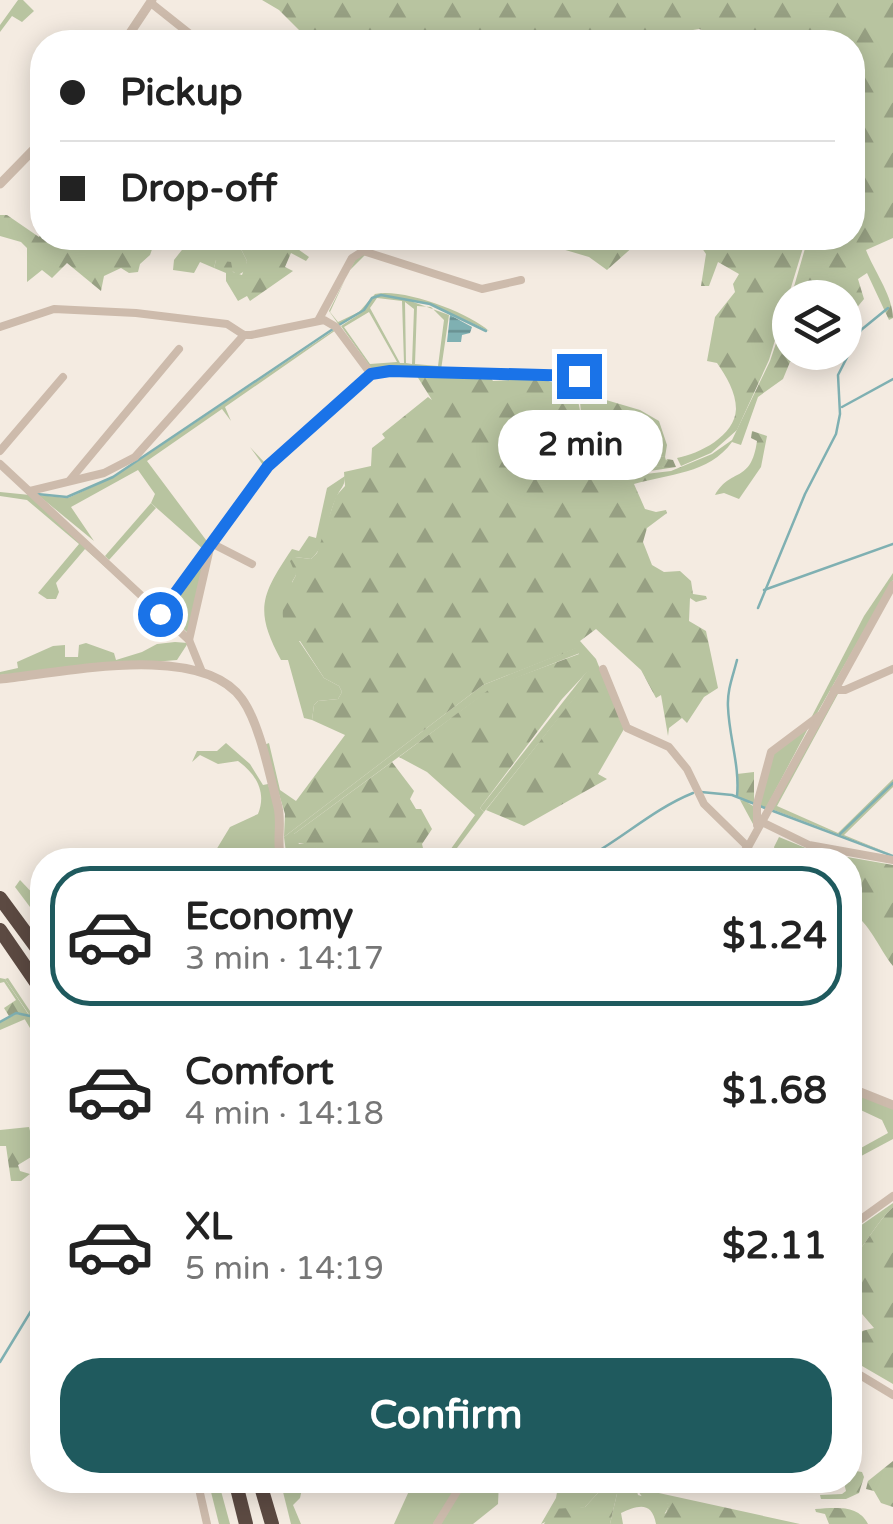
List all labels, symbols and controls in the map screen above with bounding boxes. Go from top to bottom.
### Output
text: Pickup [120,70,243,116]
text: Drop-off [120,166,277,212]
map controls [772,280,862,370]
button: layers [772,280,862,370]
route end [557,354,602,399]
callout: 2 min [496,411,662,481]
text: 2 min [538,426,623,464]
route start [138,592,183,637]
icon: car [65,891,155,981]
text: Economy [185,894,353,940]
text: $1.24 [722,913,827,959]
text: 3 min · 14:17 [185,940,384,978]
icon: car [65,1046,155,1136]
text: Comfort [185,1049,334,1095]
text: $1.68 [722,1068,827,1114]
text: 4 min · 14:18 [185,1095,384,1133]
icon: car [65,1201,155,1291]
text: XL [185,1204,232,1250]
text: $2.11 [722,1223,827,1269]
text: 5 min · 14:19 [185,1250,384,1288]
button: Confirm [60,1358,832,1473]

